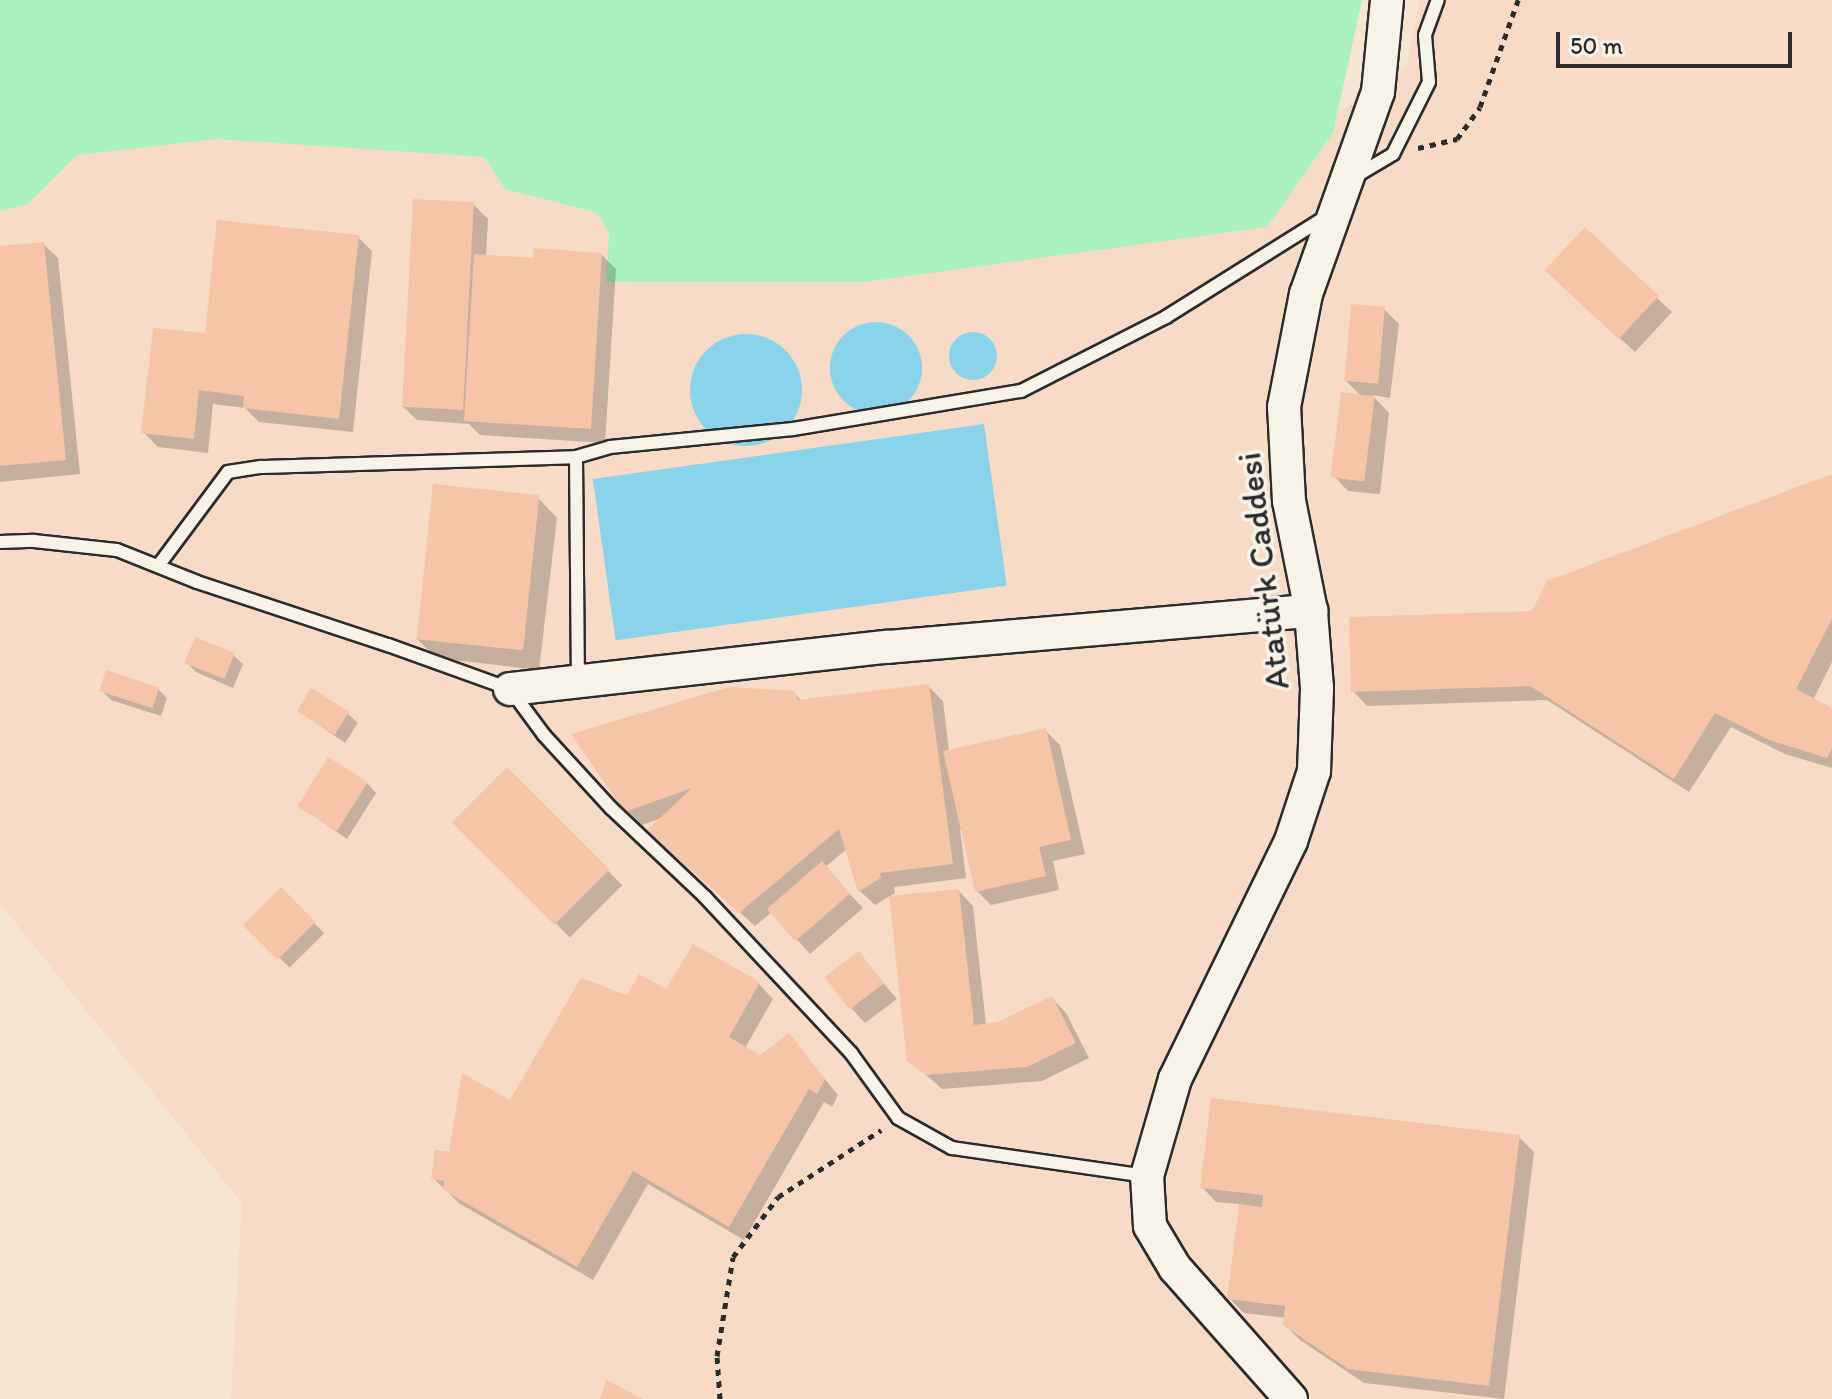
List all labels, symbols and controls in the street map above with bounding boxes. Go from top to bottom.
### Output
scale bar [1560,16,1796,66]
text: 50 m [1570,31,1623,60]
street label: Atatürk Caddesi [1228,450,1298,692]

